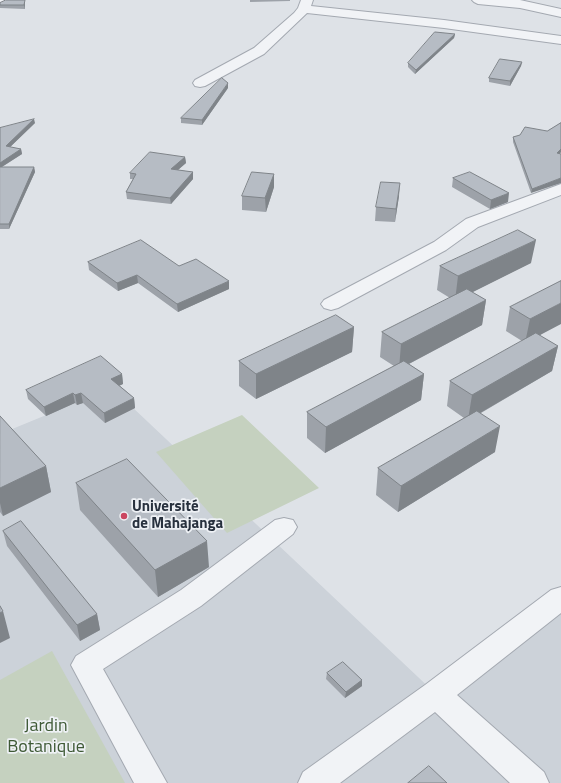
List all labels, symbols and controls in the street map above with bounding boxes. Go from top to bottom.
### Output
place label: Université de Mahajanga [132,498,223,533]
marker: Université de Mahajanga [119,511,129,521]
park label: Jardin Botanique [7,716,85,758]

